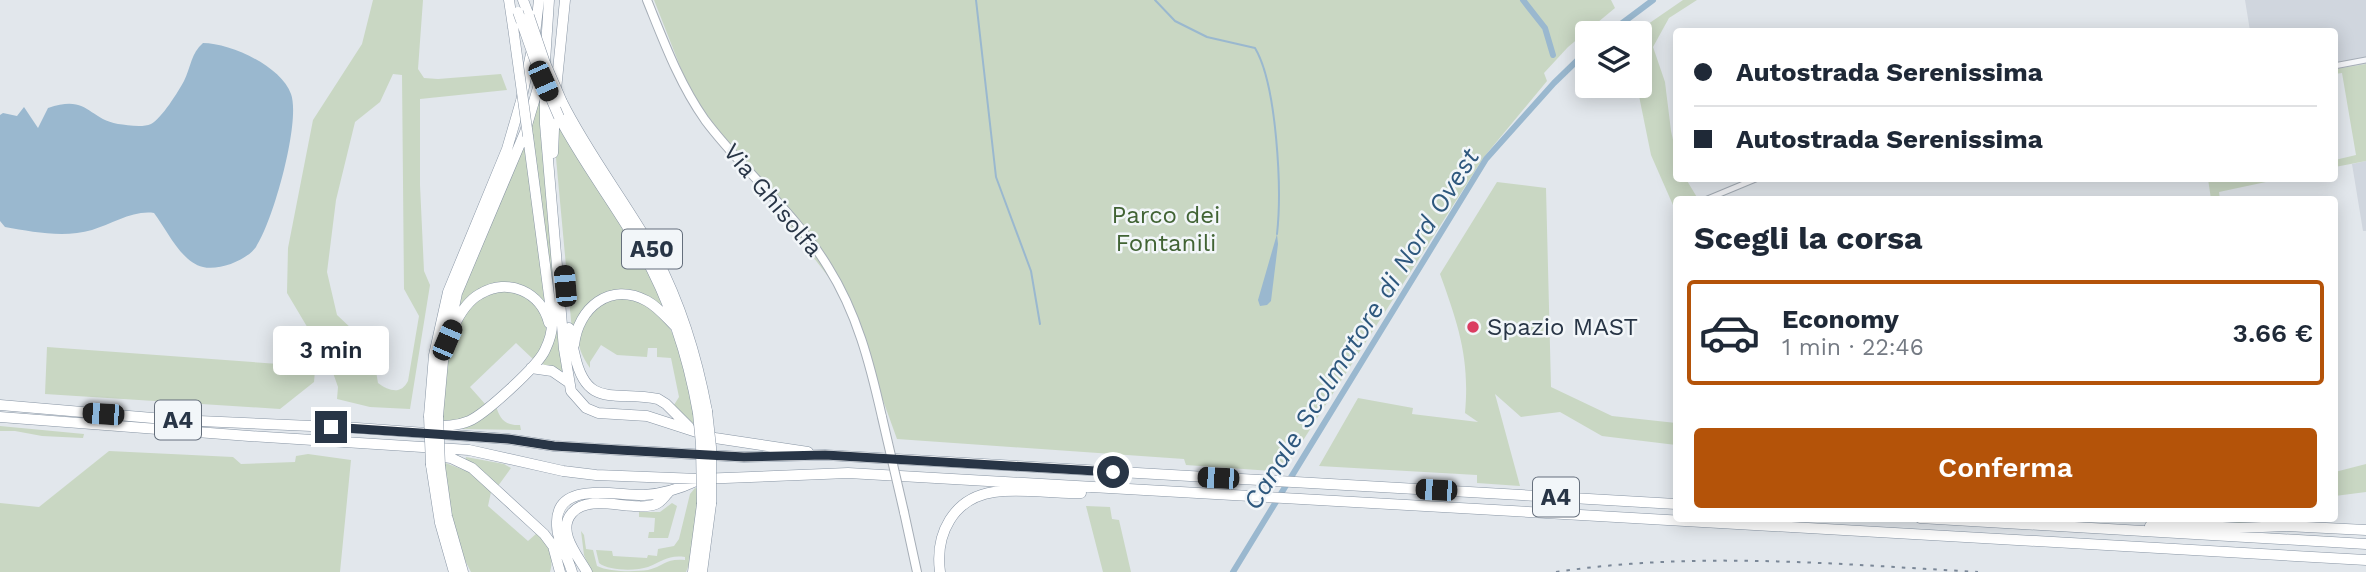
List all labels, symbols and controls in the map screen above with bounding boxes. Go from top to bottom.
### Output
map controls [1575,21,1652,98]
button: layers [1575,21,1652,98]
text: Autostrada Serenissima [1736,57,2043,87]
car [525,58,562,104]
text: Autostrada Serenissima [1736,124,2043,154]
street label: Via Ghisolfa [718,138,828,262]
water label: Canale Scolmatore di Nord Ovest [1237,142,1485,515]
park label: Parco dei Fontanili [1112,201,1220,257]
text: Scegli la corsa [1694,219,1923,257]
road number: A50 [622,230,682,268]
car [553,264,578,308]
icon: car [1698,301,1761,364]
text: Economy [1782,304,1899,334]
place label: Spazio MAST [1487,313,1638,341]
car [430,317,465,363]
text: 3.66 € [2233,318,2313,348]
marker: Spazio MAST [1465,319,1481,335]
callout: 3 min [273,326,389,374]
text: 1 min · 22:46 [1782,334,1924,361]
text: 3 min [299,337,363,364]
road number: A4 [155,400,201,440]
car [82,402,125,426]
route end [315,411,347,443]
button: Conferma [1694,428,2317,508]
route start [1097,456,1129,488]
car [1197,466,1240,490]
road number: A4 [1533,477,1579,516]
car [1415,478,1458,502]

